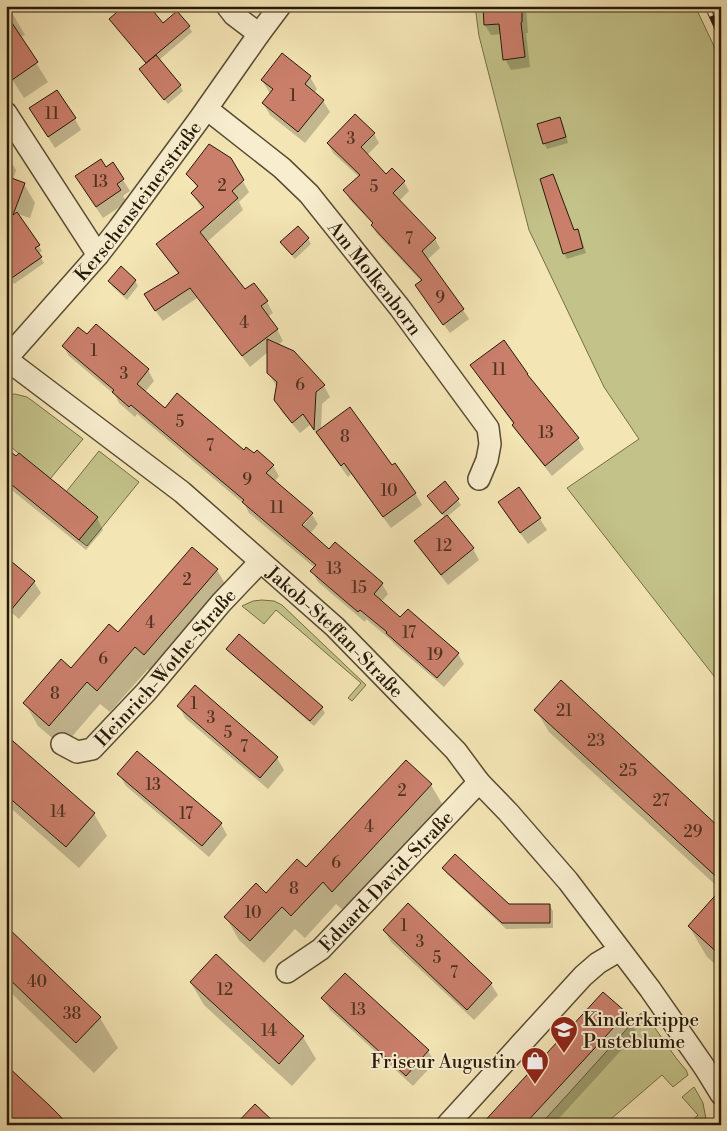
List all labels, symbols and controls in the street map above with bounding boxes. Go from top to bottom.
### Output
house number: 1 [290,86,297,106]
house number: 11 [45,104,59,124]
street label: Kerschensteinerstraße [70,117,207,286]
house number: 3 [347,129,356,149]
house number: 13 [92,172,108,192]
house number: 2 [217,176,227,196]
house number: 5 [370,177,379,197]
street label: Am Molkenborn [322,216,427,340]
house number: 7 [405,229,413,249]
house number: 9 [435,288,445,308]
house number: 4 [239,313,249,333]
house number: 1 [91,341,98,361]
house number: 11 [492,360,506,380]
house number: 3 [120,364,129,384]
house number: 6 [295,375,305,395]
house number: 5 [176,412,185,432]
house number: 13 [538,423,554,443]
house number: 8 [340,427,350,447]
house number: 7 [206,436,214,456]
house number: 9 [242,470,252,490]
house number: 10 [381,481,398,501]
house number: 11 [270,498,284,518]
house number: 12 [436,536,452,556]
house number: 13 [326,559,342,579]
street label: Jakob-Steffan-Straße [260,560,408,703]
house number: 2 [182,570,192,590]
house number: 15 [351,578,367,598]
street label: Heinrich-Wothe-Straße [90,584,242,752]
house number: 4 [145,613,155,633]
house number: 17 [402,623,416,643]
house number: 19 [427,645,443,665]
house number: 6 [98,649,108,669]
house number: 8 [50,684,60,704]
house number: 1 [191,694,198,714]
house number: 21 [556,701,572,721]
house number: 3 [207,708,216,728]
house number: 5 [224,723,233,743]
house number: 23 [587,731,605,751]
house number: 7 [240,737,248,757]
house number: 25 [619,761,637,781]
house number: 13 [145,775,161,795]
house number: 2 [397,781,407,801]
house number: 27 [652,791,670,811]
house number: 14 [50,802,66,822]
house number: 17 [179,804,193,824]
street label: Eduard-David-Straße [314,806,459,957]
house number: 4 [364,817,374,837]
house number: 29 [684,822,703,842]
house number: 6 [331,853,341,873]
house number: 8 [289,879,299,899]
house number: 10 [245,903,262,923]
house number: 1 [401,916,408,936]
house number: 3 [416,932,425,952]
house number: 5 [433,948,442,968]
house number: 7 [450,963,458,983]
house number: 40 [27,972,47,992]
house number: 12 [217,980,233,1000]
house number: 13 [350,1000,366,1020]
house number: 38 [63,1004,82,1024]
place label: Kinderkrippe Pusteblume [583,1008,699,1054]
school or university icon: Kinderkrippe Pusteblume [549,1015,579,1054]
house number: 14 [261,1021,277,1041]
shop icon: Friseur Augustin [520,1046,550,1085]
place label: Friseur Augustin [371,1050,516,1074]

